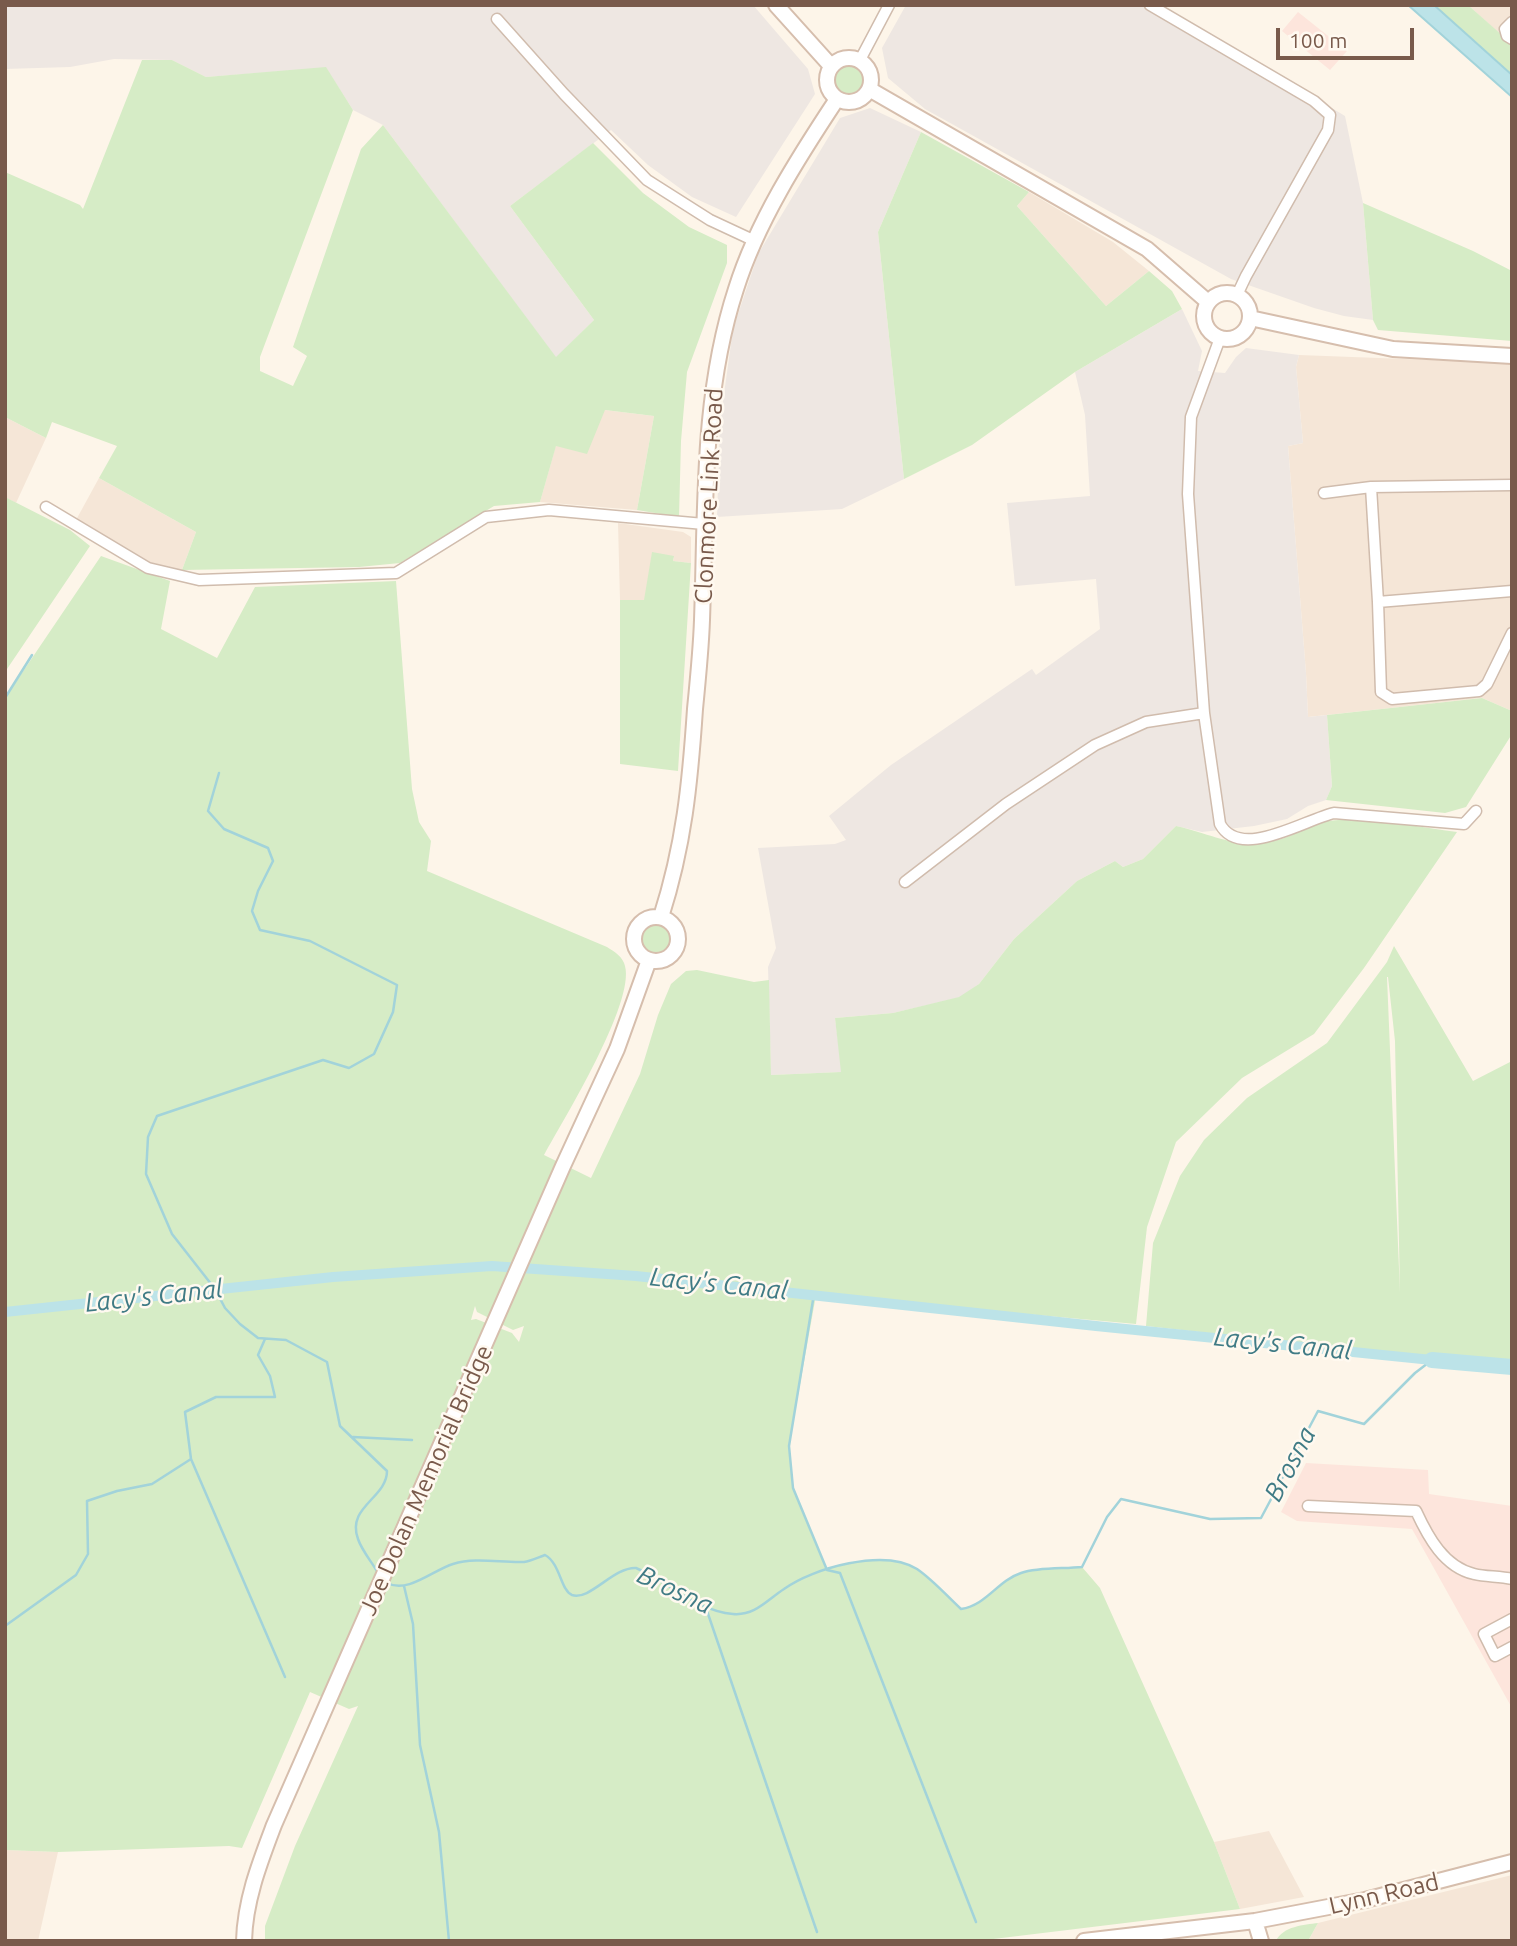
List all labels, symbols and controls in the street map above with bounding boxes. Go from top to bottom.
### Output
scale bar [1279,14,1417,58]
text: 100 m [1289,28,1347,52]
street label: Clonmore Link Road [689,387,729,605]
water label: Lacy's Canal [648,1261,790,1307]
water label: Lacy's Canal [83,1273,225,1319]
water label: Lacy's Canal [1212,1321,1354,1367]
street label: Joe Dolan Memorial Bridge [353,1340,499,1620]
water label: Brosna [1258,1422,1322,1506]
water label: Brosna [632,1559,718,1621]
street label: Lynn Road [1326,1867,1442,1921]

